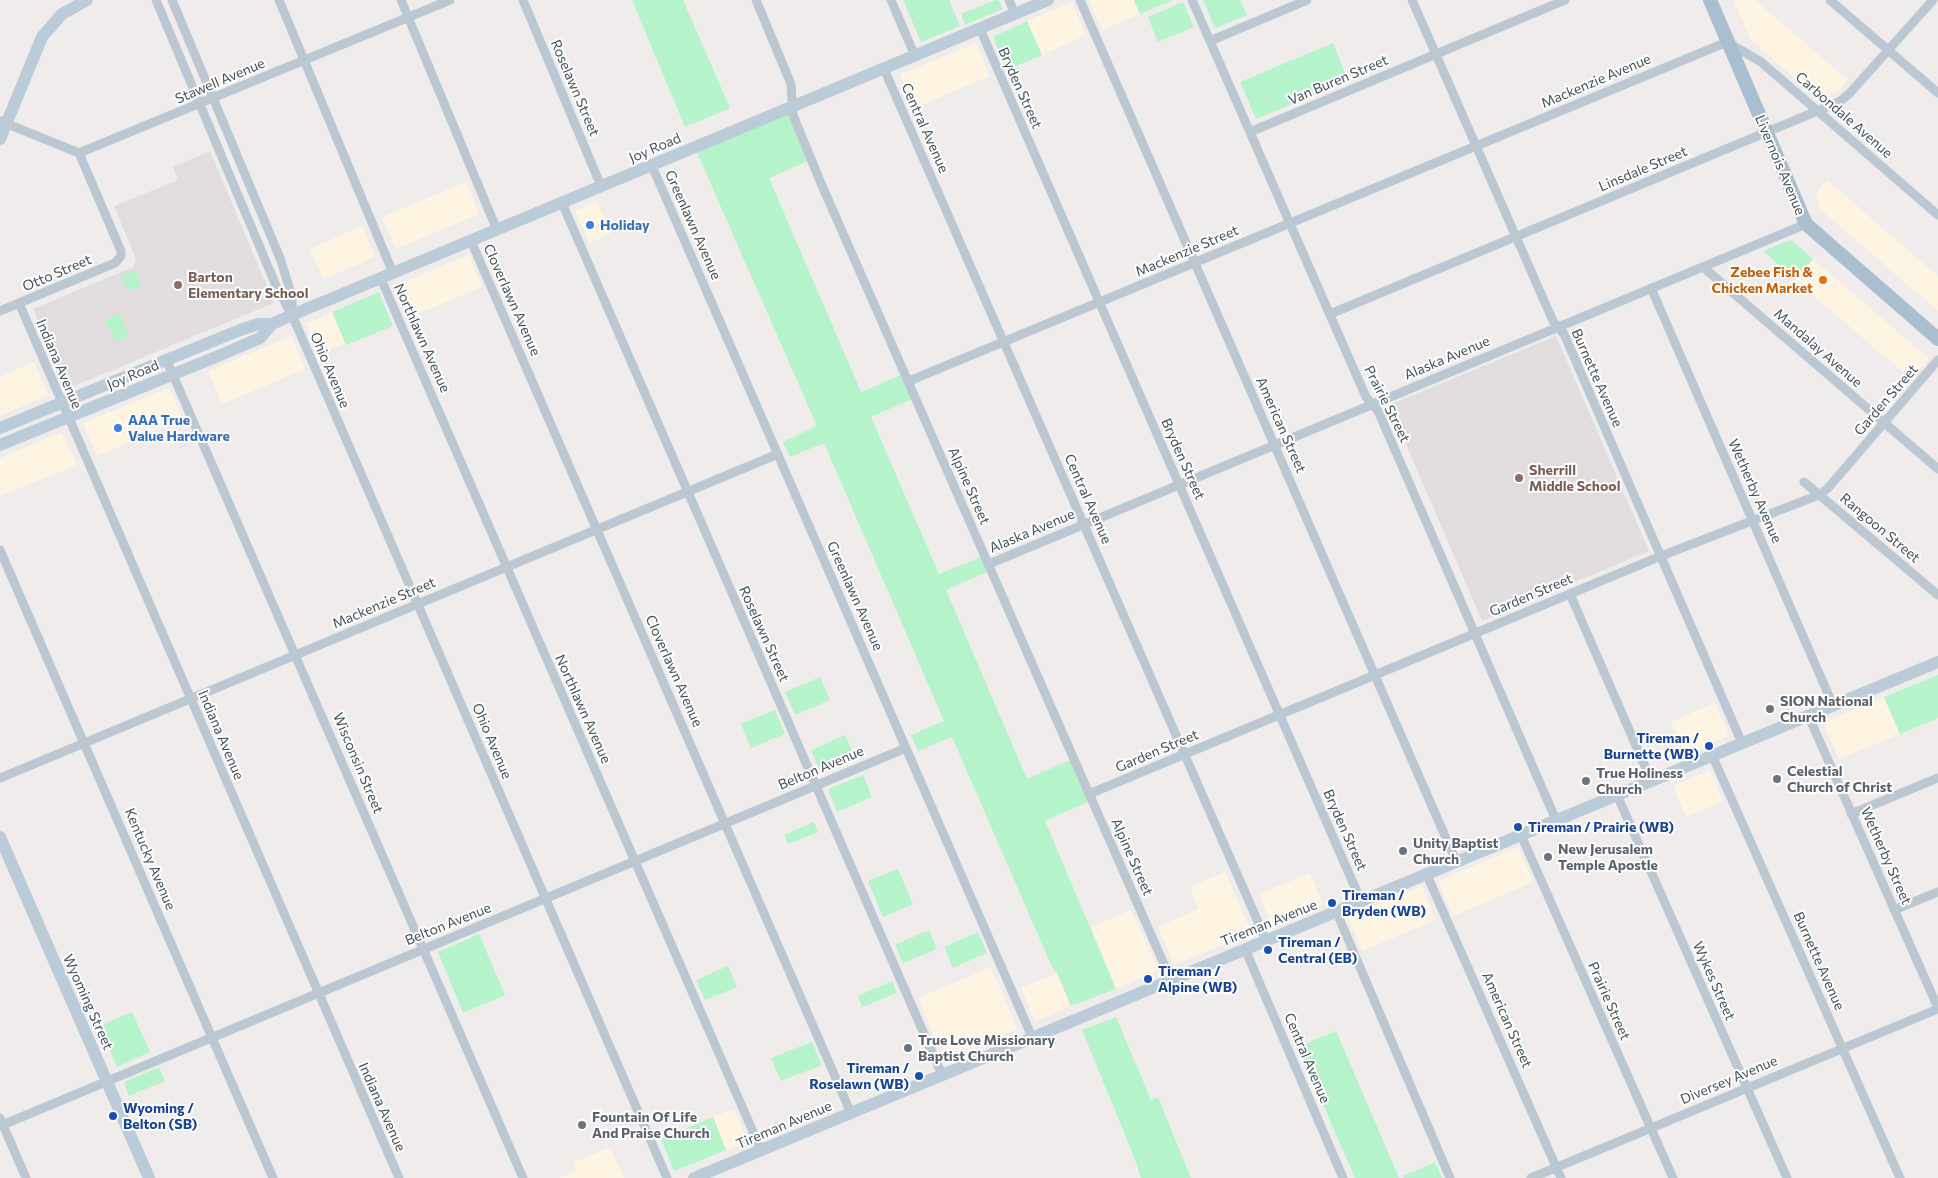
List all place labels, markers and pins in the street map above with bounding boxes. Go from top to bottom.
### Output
place label: Holiday [600,217,650,233]
marker: Holiday [584,219,596,231]
place label: Zebee Fish & Chicken Market [1711,264,1813,296]
place label: Barton Elementary School [188,269,308,302]
marker: Zebee Fish & Chicken Market [1817,274,1829,286]
marker: Barton Elementary School [172,279,184,291]
place label: AAA True Value Hardware [128,412,230,444]
marker: AAA True Value Hardware [112,422,124,434]
place label: Sherrill Middle School [1529,462,1620,494]
marker: Sherrill Middle School [1513,472,1525,484]
place label: SION National Church [1780,693,1873,726]
marker: SION National Church [1764,703,1776,715]
place label: Tireman / Burnette (WB) [1604,730,1699,762]
marker: Tireman / Burnette (WB) [1703,740,1715,752]
place label: Celestial Church of Christ [1787,763,1892,796]
place label: True Holiness Church [1596,765,1683,798]
marker: Celestial Church of Christ [1771,773,1783,785]
marker: True Holiness Church [1580,775,1592,787]
place label: Tireman / Prairie (WB) [1528,819,1674,835]
marker: Tireman / Prairie (WB) [1512,821,1524,833]
place label: Unity Baptist Church [1413,835,1499,868]
place label: New Jerusalem Temple Apostle [1558,841,1658,874]
marker: Unity Baptist Church [1397,845,1409,857]
marker: New Jerusalem Temple Apostle [1542,851,1554,863]
place label: Tireman / Bryden (WB) [1342,887,1426,920]
marker: Tireman / Bryden (WB) [1326,897,1338,909]
place label: Tireman / Central (EB) [1278,934,1357,966]
marker: Tireman / Central (EB) [1262,944,1274,956]
place label: Tireman / Alpine (WB) [1158,963,1237,996]
marker: Tireman / Alpine (WB) [1142,973,1154,985]
place label: True Love Missionary Baptist Church [918,1032,1055,1064]
marker: True Love Missionary Baptist Church [902,1042,914,1054]
place label: Tireman / Roselawn (WB) [809,1060,909,1092]
marker: Tireman / Roselawn (WB) [913,1070,925,1082]
place label: Wyoming / Belton (SB) [123,1100,197,1132]
place label: Fountain Of Life And Praise Church [592,1109,710,1142]
marker: Wyoming / Belton (SB) [107,1110,119,1122]
marker: Fountain Of Life And Praise Church [576,1119,588,1131]

